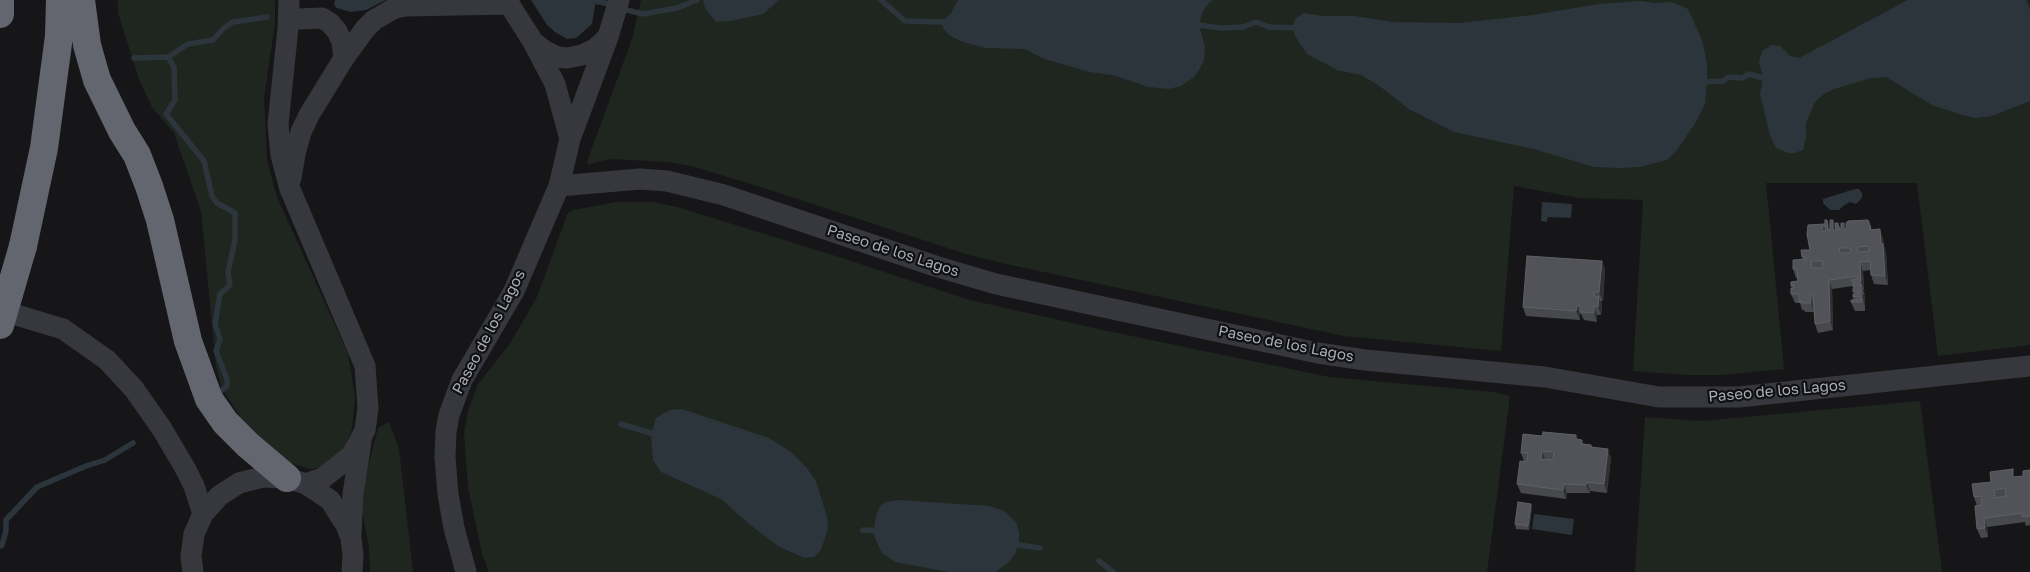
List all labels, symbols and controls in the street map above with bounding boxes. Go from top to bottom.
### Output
street label: Paseo de los Lagos [825,221,961,281]
street label: Paseo de los Lagos [449,267,529,397]
street label: Paseo de los Lagos [1217,322,1355,366]
street label: Paseo de los Lagos [1708,376,1846,406]

